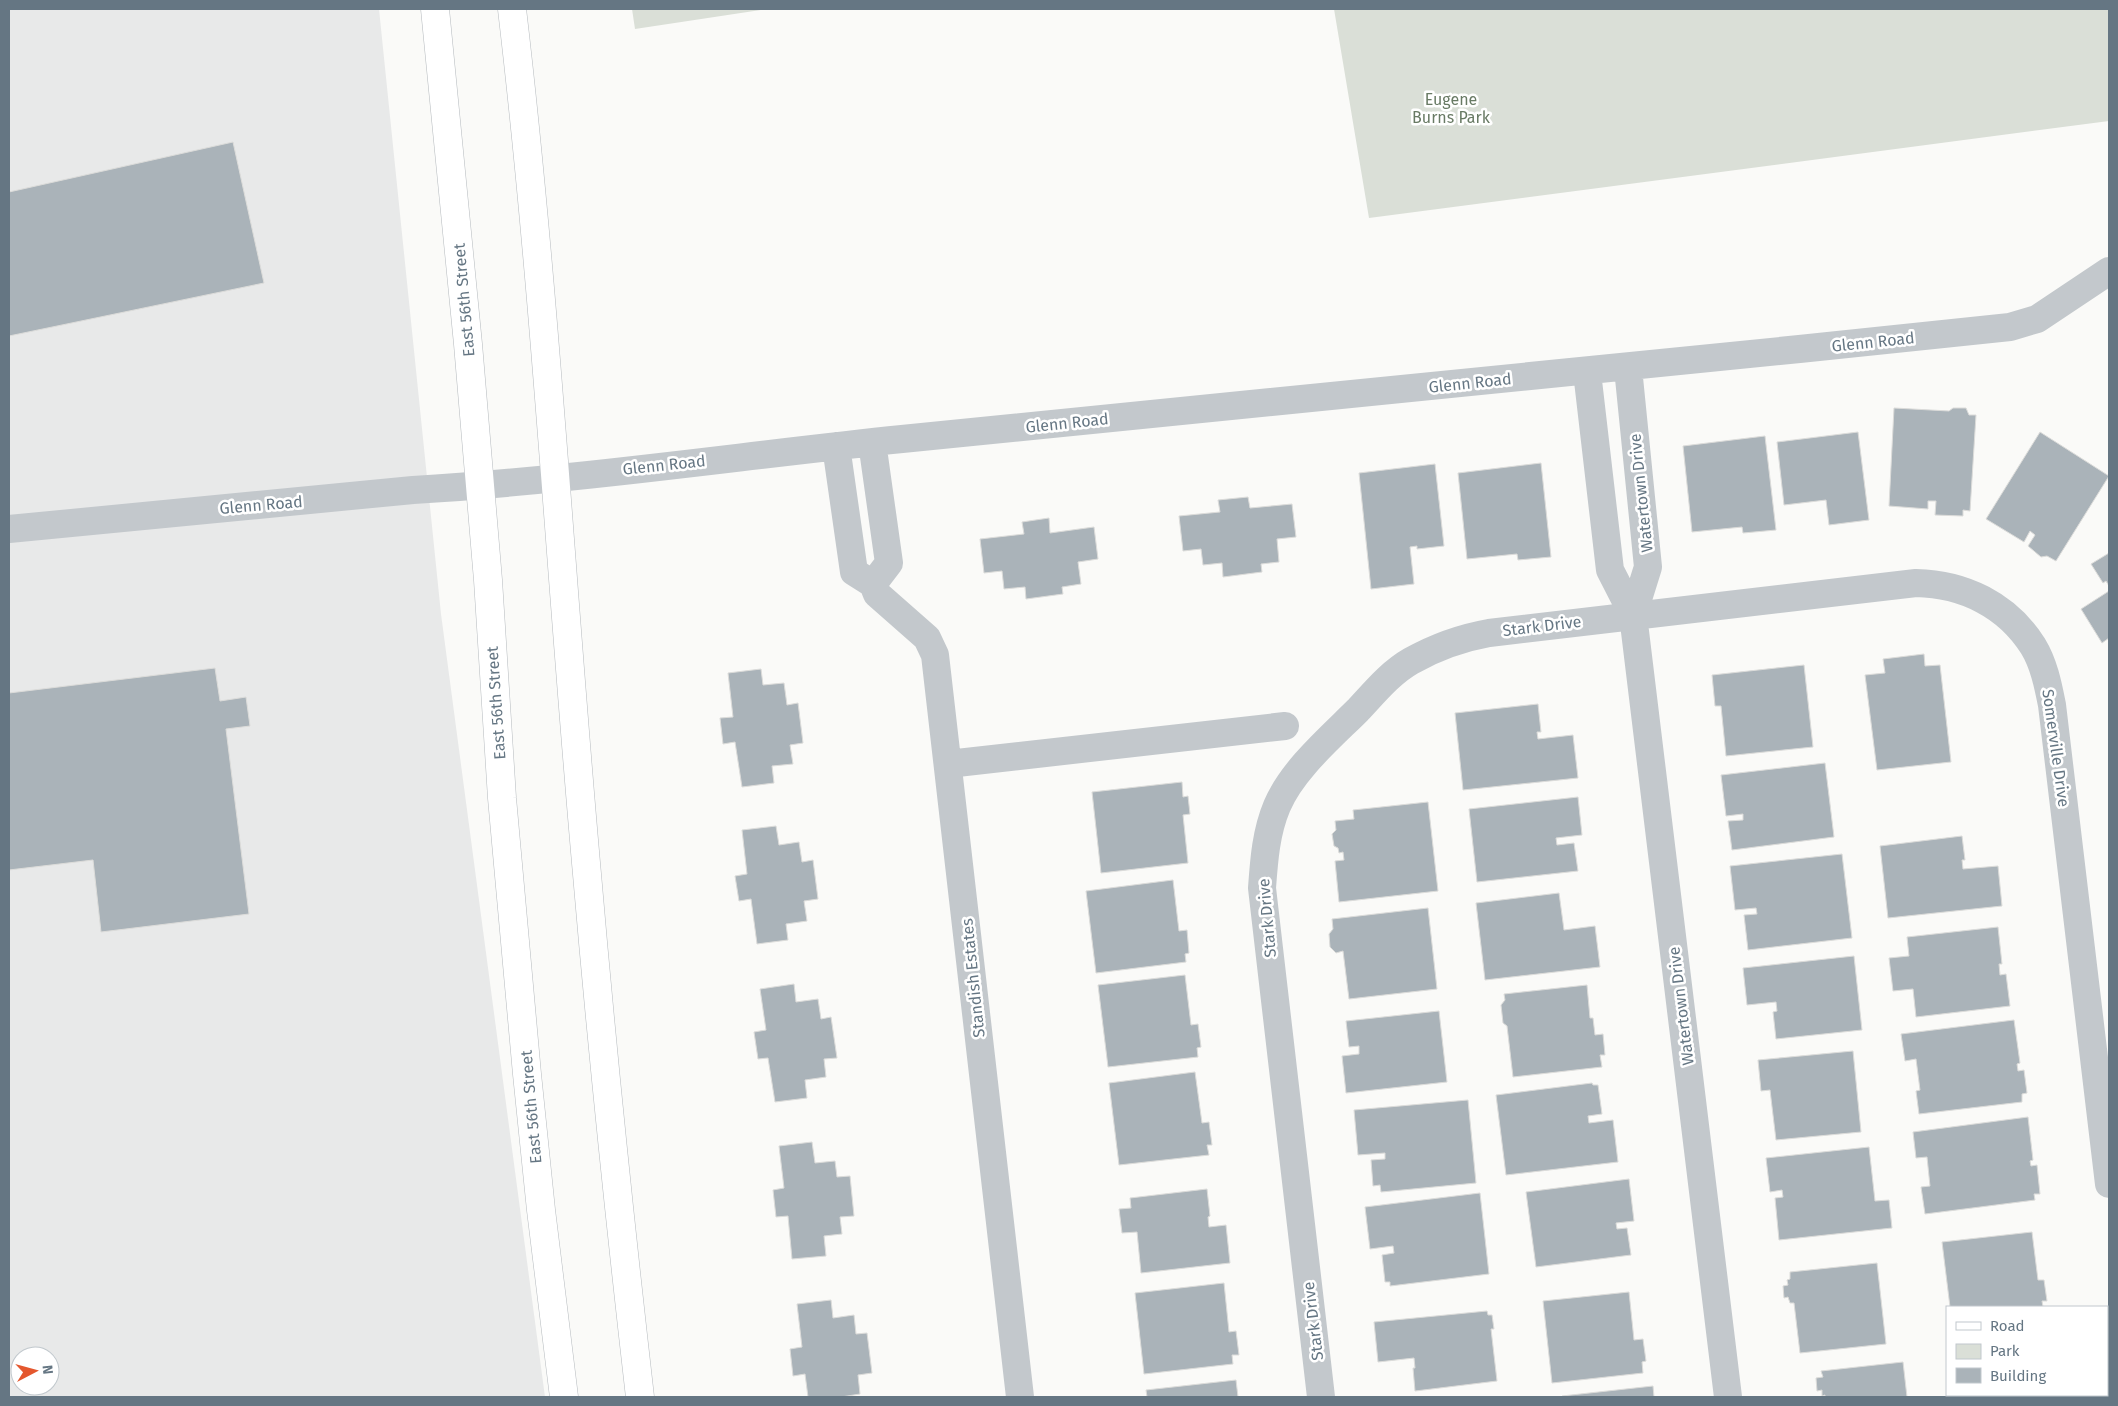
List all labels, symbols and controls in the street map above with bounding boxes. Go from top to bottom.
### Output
park label: Eugene Burns Park [1412,90,1491,127]
street label: East 56th Street [450,242,478,357]
street label: Glenn Road [1831,328,1915,356]
street label: Glenn Road [1428,369,1512,397]
street label: Glenn Road [1025,409,1109,437]
street label: Watertown Drive [1625,433,1657,553]
street label: Glenn Road [622,451,706,479]
street label: Glenn Road [219,492,303,518]
street label: Stark Drive [1502,612,1582,640]
street label: East 56th Street [483,645,509,760]
street label: Somerville Drive [2038,688,2074,808]
street label: Stark Drive [1254,878,1280,958]
street label: Standish Estates [957,917,989,1039]
street label: Watertown Drive [1664,946,1698,1066]
street label: East 56th Street [517,1049,545,1164]
street label: Stark Drive [1299,1281,1327,1361]
legend [1946,1306,2108,1396]
text: Road [1990,1317,2025,1335]
text: Park [1990,1342,2020,1360]
north arrow [10,1346,60,1396]
text: N [38,1364,56,1375]
text: Building [1990,1367,2046,1385]

